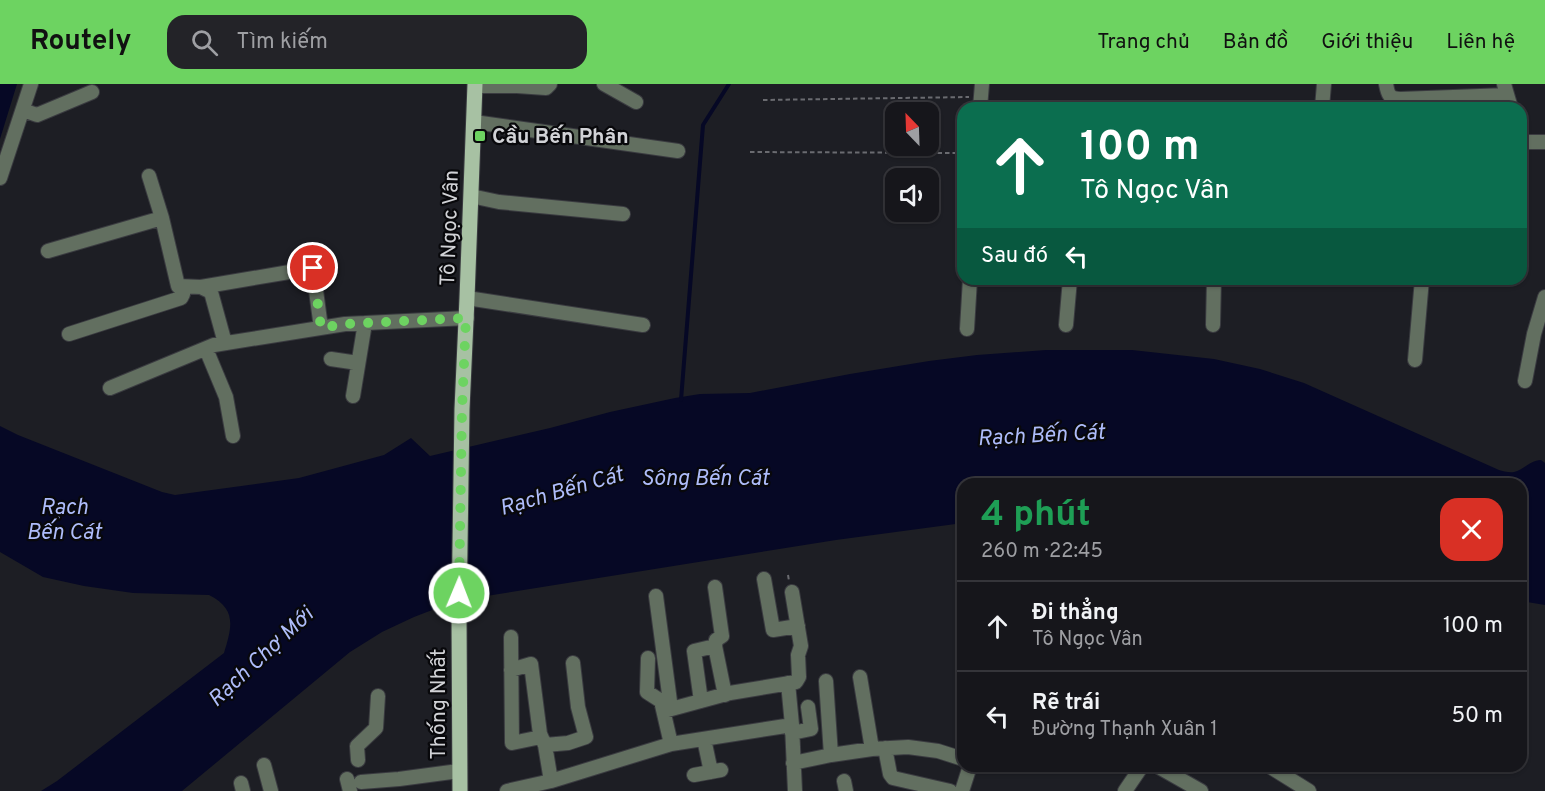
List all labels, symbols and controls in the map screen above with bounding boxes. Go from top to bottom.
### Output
search box [167,15,587,69]
text: Routely [30,24,131,60]
icon: search [188,26,221,59]
text: Tìm kiếm [236,29,328,56]
text: Trang chủ [1097,29,1190,56]
text: Bản đồ [1223,29,1288,56]
text: Giới thiệu [1321,29,1413,56]
text: Liên hệ [1446,29,1515,56]
north arrow [885,102,939,156]
map controls [885,102,939,222]
text: 100 m [1080,122,1199,175]
place label: Cầu Bến Phân [492,124,629,151]
icon: ahead [981,126,1059,204]
marker: Cầu Bến Phân [473,129,487,143]
button: sound [885,168,939,222]
street label: Tô Ngọc Vân [435,170,466,287]
text: Tô Ngọc Vân [1080,174,1229,208]
icon: left [1060,240,1093,273]
pin [287,242,338,293]
text: Sau đó [981,243,1048,270]
icon: arrive [296,251,329,284]
water label: Rạch Bến Cát [977,418,1107,453]
water label: Rạch Bến Cát [496,460,628,523]
water label: Sông Bến Cát [641,464,770,493]
text: 4 phút [981,493,1091,539]
water label: Rạch Bến Cát [27,495,103,547]
button: close [1440,498,1503,561]
text: 260 m · 22:45 [981,539,1103,565]
position arrow [427,561,491,625]
text: Đi thẳng [1032,600,1119,627]
water label: Rạch Chợ Mới [203,601,321,714]
icon: ahead [981,610,1014,643]
text: 100 m [1443,613,1503,640]
text: Tô Ngọc Vân [1032,627,1143,653]
street label: Thống Nhất [426,649,453,760]
text: Rẽ trái [1032,690,1100,717]
icon: left [981,700,1014,733]
text: 50 m [1451,703,1503,730]
text: Đường Thạnh Xuân 1 [1032,717,1218,743]

